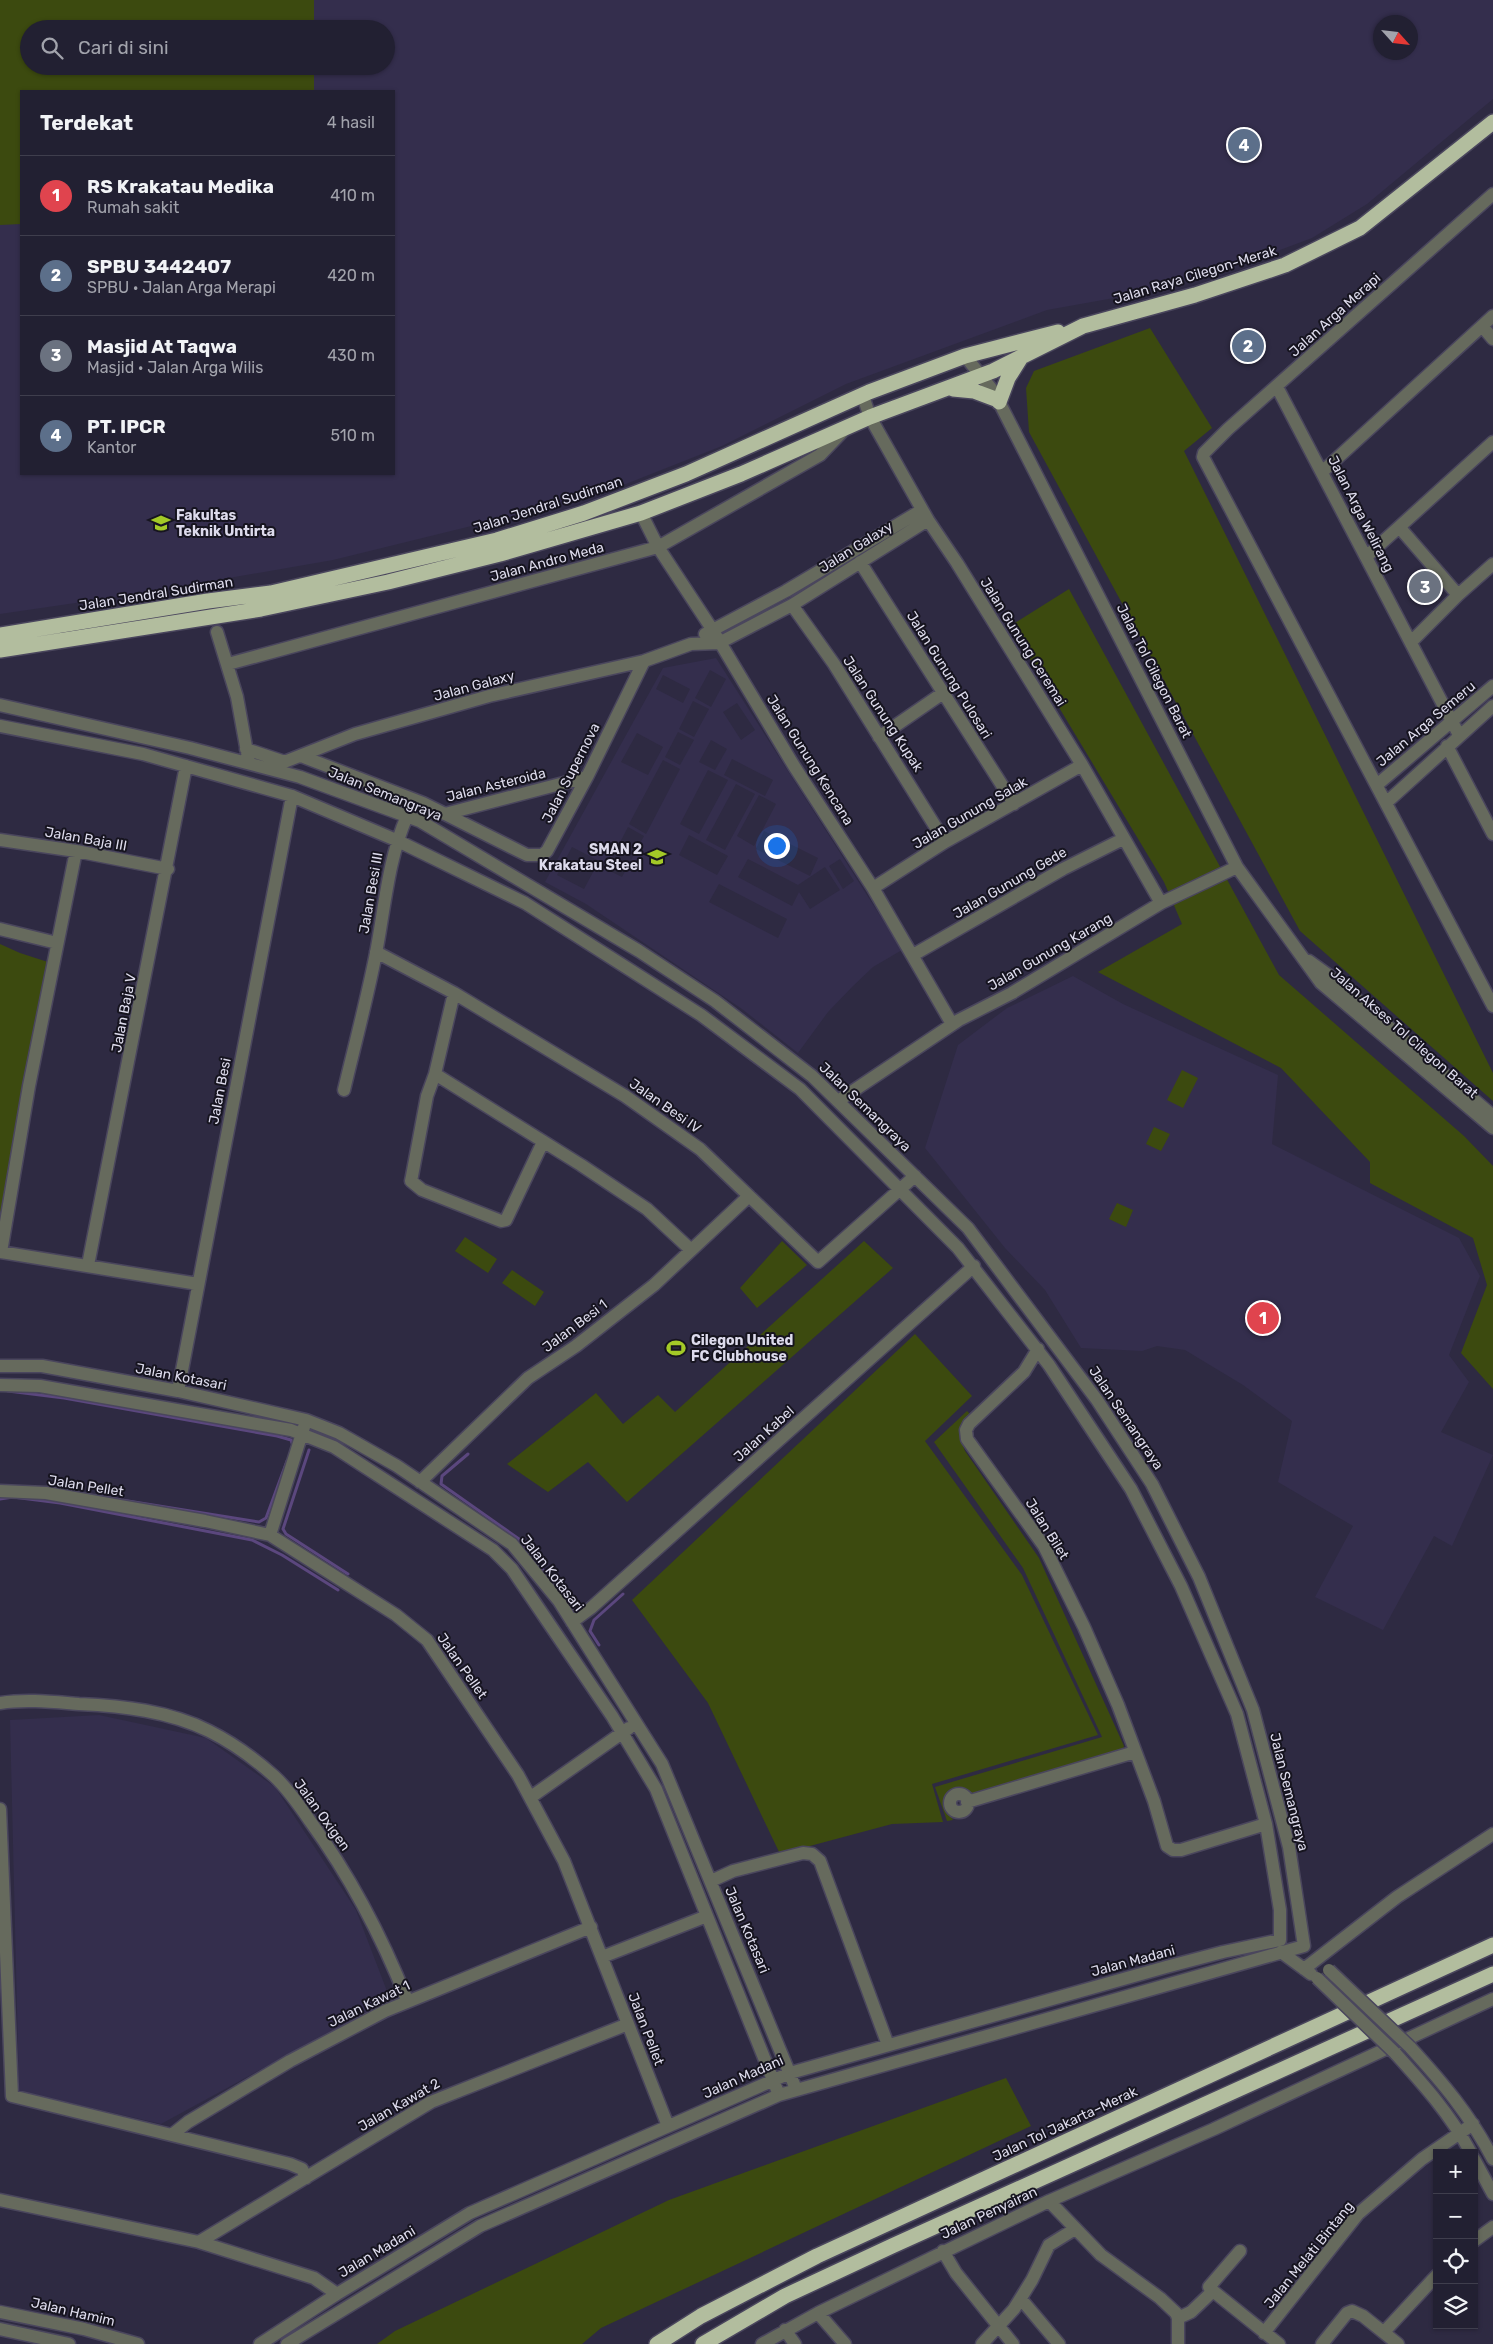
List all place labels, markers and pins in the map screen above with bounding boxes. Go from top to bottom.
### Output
pin: 4 [1228,126,1260,164]
pin: 2 [1232,327,1264,365]
place label: Fakultas Teknik Untirta [176,507,275,540]
school or university icon: Fakultas Teknik Untirta [150,512,172,534]
pin: 3 [1409,568,1441,606]
place label: SMAN 2 Krakatau Steel [539,841,642,874]
school or university icon: SMAN 2 Krakatau Steel [646,846,668,868]
pin: 1 [1247,1299,1279,1337]
place label: Cilegon United FC Clubhouse [691,1332,794,1365]
sports icon: Cilegon United FC Clubhouse [665,1337,687,1359]

